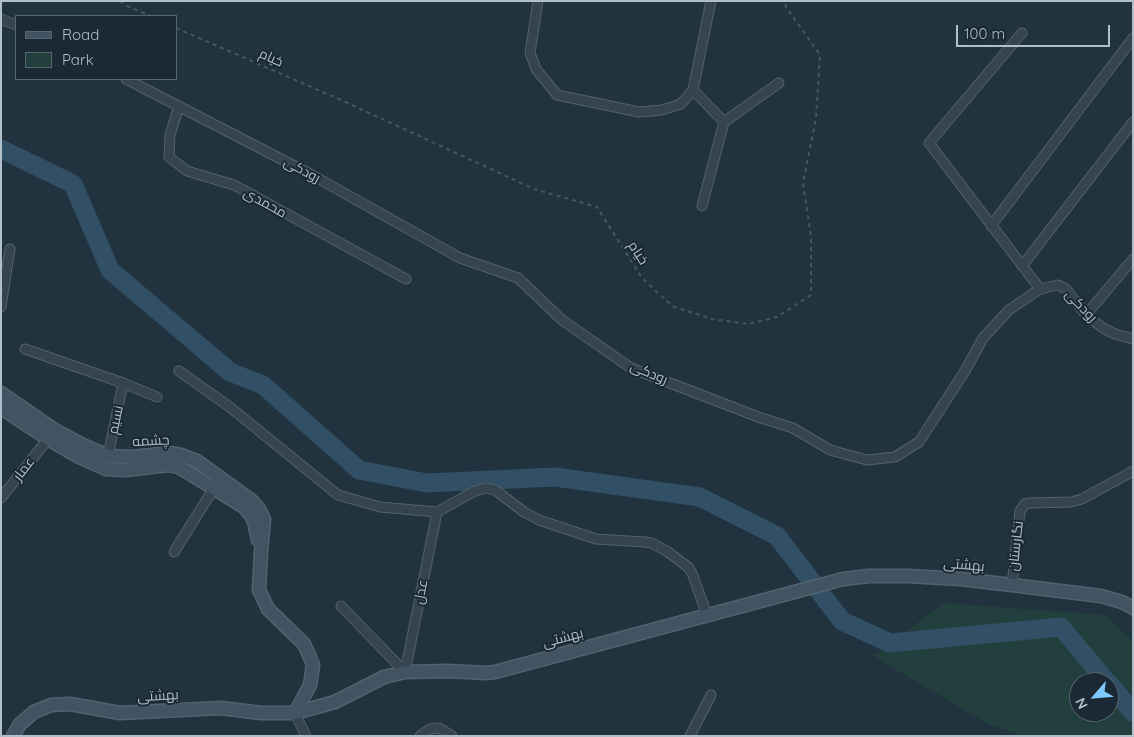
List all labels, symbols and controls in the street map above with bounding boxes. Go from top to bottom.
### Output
legend [15,15,178,80]
scale bar [959,15,1113,47]
text: 100 m [964,24,1005,43]
text: Road [62,25,99,44]
street label: خیام [256,45,286,71]
text: Park [62,50,94,69]
street label: رودکی [281,153,323,187]
street label: محمدی [240,184,290,222]
street label: خیام [624,238,652,268]
street label: رودکی [1061,286,1101,326]
street label: رودکی [628,358,670,388]
street label: نسیم [105,404,127,436]
street label: چشمه [132,432,170,450]
street label: عمار [10,454,38,484]
street label: نگارستان [1005,520,1027,572]
street label: بهشتی [943,555,985,575]
street label: عدل [410,578,432,606]
street label: بهشتی [541,625,585,651]
north arrow [1069,672,1119,722]
street label: بهشتی [137,687,179,705]
text: N [1071,695,1092,712]

